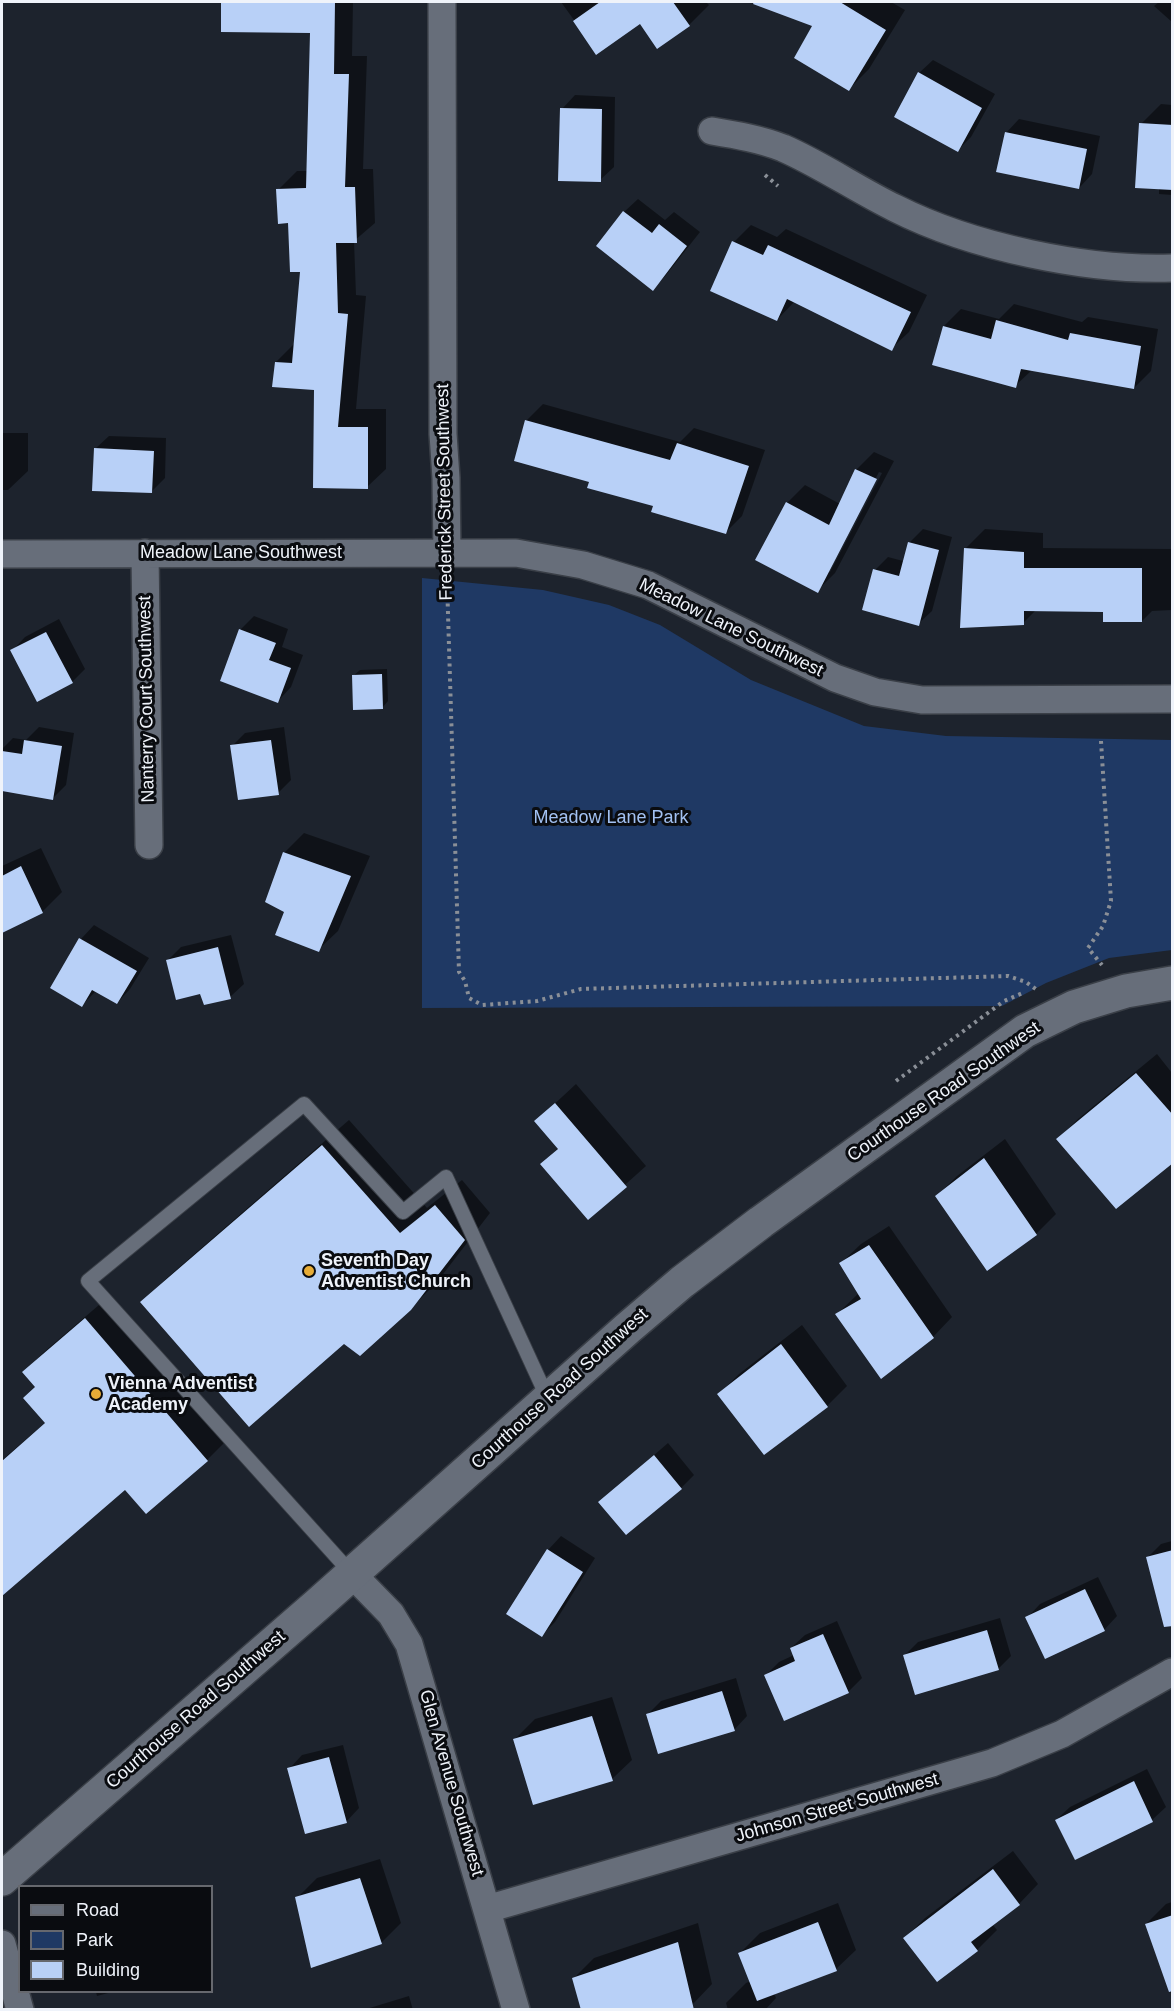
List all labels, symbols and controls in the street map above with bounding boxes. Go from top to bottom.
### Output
street label: Frederick Street Southwest [432,383,458,601]
street label: Meadow Lane Southwest [140,542,342,564]
street label: Meadow Lane Southwest [635,574,827,682]
street label: Nanterry Court Southwest [134,595,160,803]
park label: Meadow Lane Park [533,807,689,829]
street label: Courthouse Road Southwest [844,1017,1044,1167]
place label: Seventh Day Adventist Church [321,1250,471,1292]
marker: Seventh Day Adventist Church [302,1264,316,1278]
street label: Courthouse Road Southwest [467,1304,653,1474]
place label: Vienna Adventist Academy [108,1373,254,1416]
marker: Vienna Adventist Academy [89,1387,103,1401]
street label: Courthouse Road Southwest [102,1626,290,1794]
street label: Glen Avenue Southwest [414,1687,488,1879]
street label: Johnson Street Southwest [733,1769,941,1847]
legend [18,1885,213,1993]
text: Road [76,1900,119,1920]
text: Park [76,1930,113,1950]
text: Building [76,1960,140,1980]

